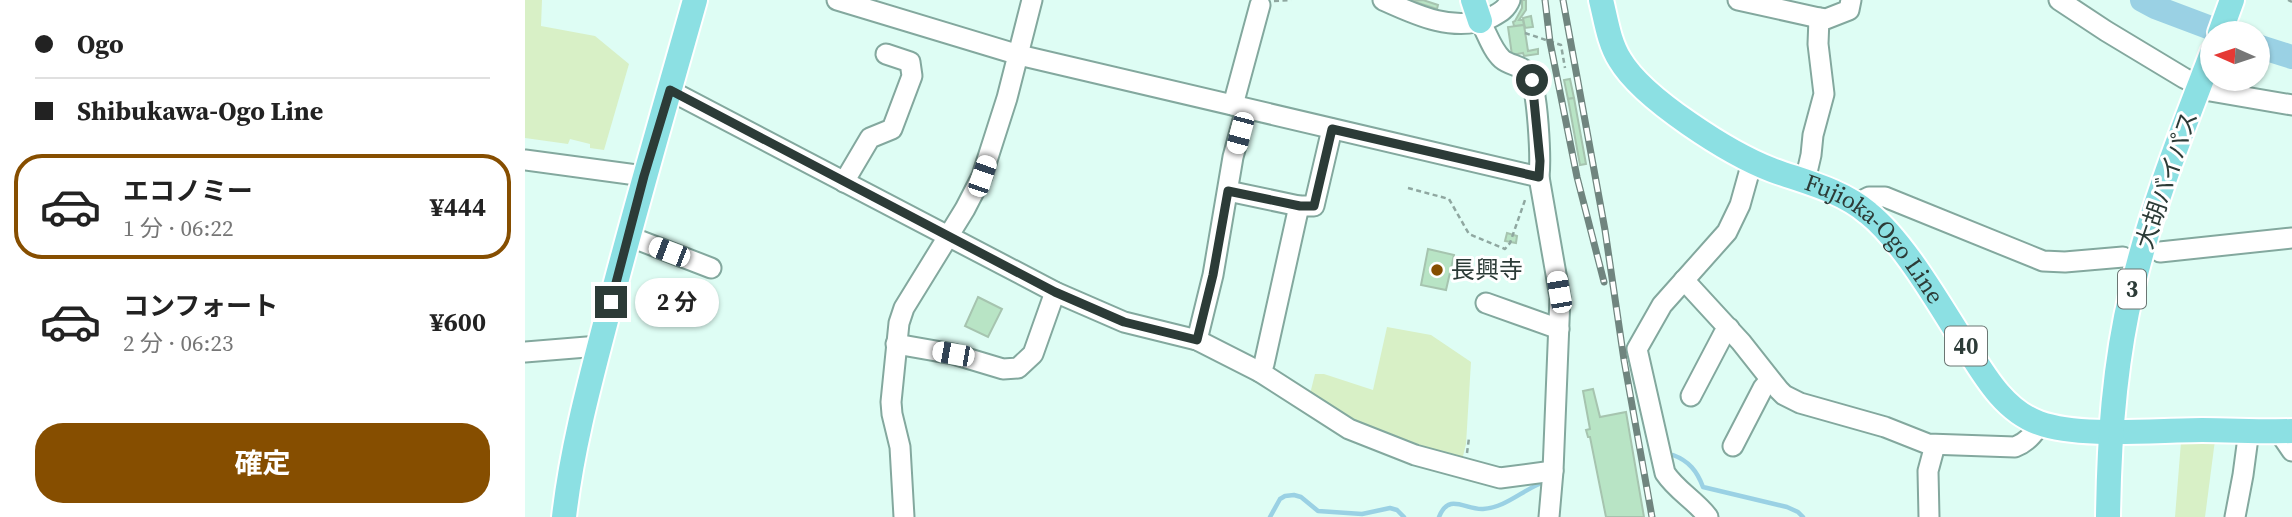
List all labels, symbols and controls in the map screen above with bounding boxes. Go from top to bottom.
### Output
north arrow [2200,21,2270,91]
map controls [2200,21,2270,91]
text: Ogo [77,26,124,62]
route start [1516,64,1548,96]
text: Shibukawa-Ogo Line [77,93,323,129]
street label: 大胡バイパス [2128,107,2205,253]
car [1225,110,1256,156]
car [966,153,999,199]
street label: Fujioka-Ogo Line [1800,165,1952,310]
text: エコノミー [123,173,253,209]
icon: car [39,175,102,238]
text: ¥444 [430,189,486,225]
text: 1 分 · 06:22 [123,212,233,244]
car [646,235,693,269]
place label: 長興寺 [1451,253,1523,286]
marker: 長興寺 [1429,262,1445,278]
car [1546,269,1573,315]
road number: 3 [2118,270,2146,308]
callout: 2 分 [635,278,719,326]
route end [595,286,627,318]
text: 2 分 [657,286,697,318]
text: コンフォート [123,288,278,324]
icon: car [39,290,102,353]
text: ¥600 [430,304,486,340]
road number: 40 [1945,326,1987,366]
text: 2 分 · 06:23 [123,327,233,359]
car [931,340,976,368]
button: 確定 [35,423,490,503]

